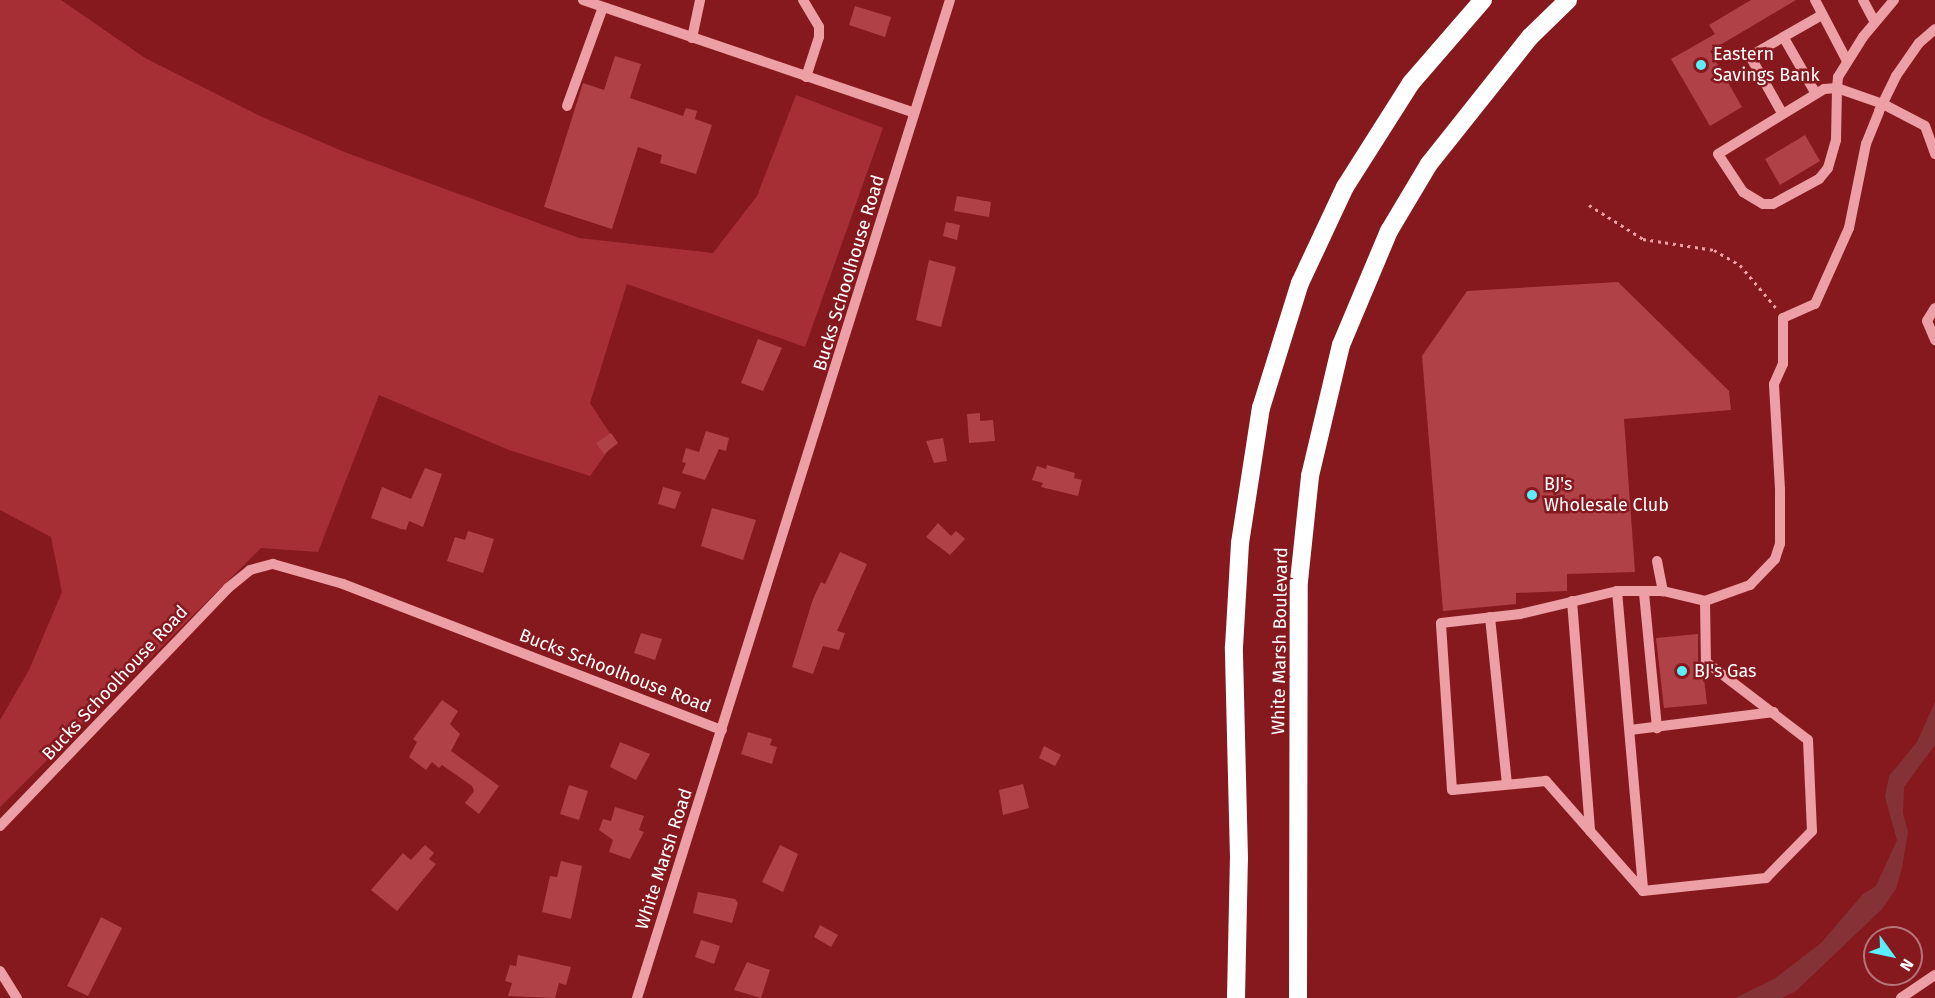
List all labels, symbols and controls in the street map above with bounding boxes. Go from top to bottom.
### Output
place label: Eastern Savings Bank [1713,44,1820,86]
marker: Eastern Savings Bank [1694,58,1708,72]
street label: Bucks Schoolhouse Road [809,172,889,374]
place label: BJ's Wholesale Club [1544,474,1669,516]
marker: BJ's Wholesale Club [1525,488,1539,502]
street label: White Marsh Boulevard [1268,547,1292,735]
street label: Bucks Schoolhouse Road [38,601,192,765]
street label: Bucks Schoolhouse Road [516,624,714,718]
place label: BJ's Gas [1694,660,1756,682]
marker: BJ's Gas [1675,664,1689,678]
street label: White Marsh Road [631,786,697,932]
north arrow [1863,926,1923,986]
text: N [1896,955,1918,975]

